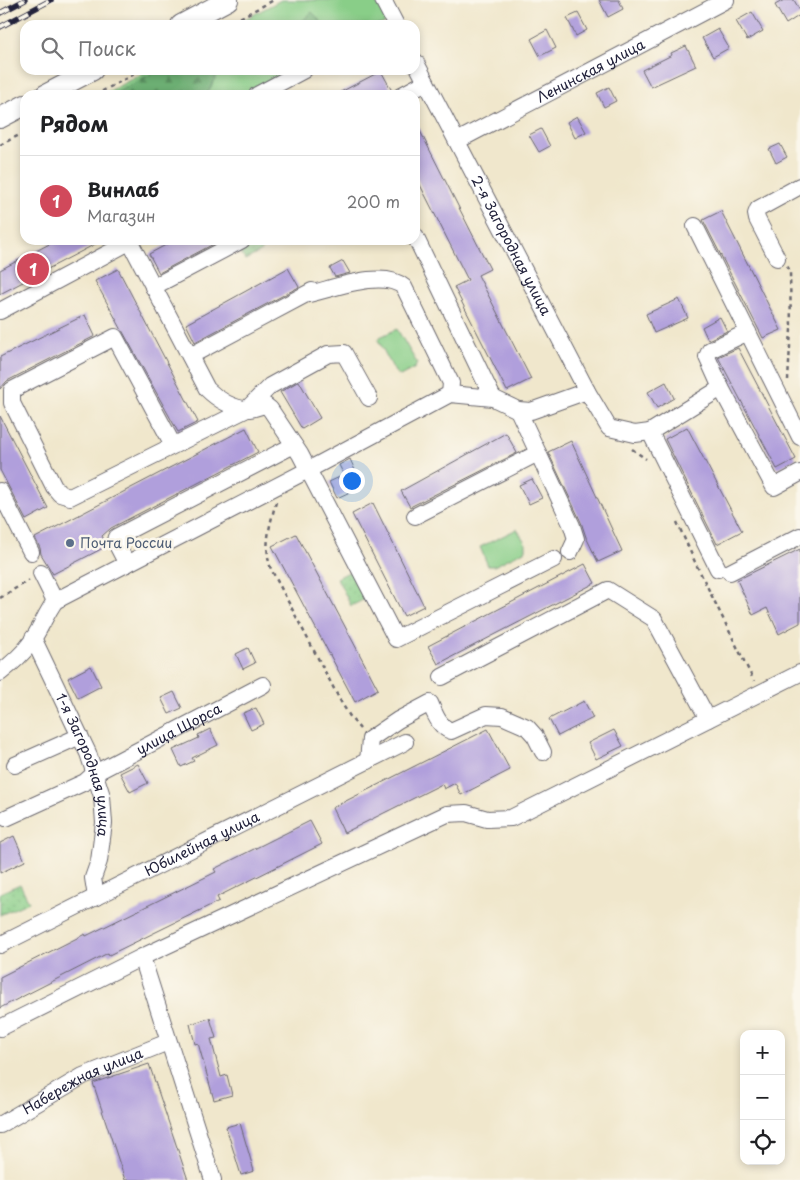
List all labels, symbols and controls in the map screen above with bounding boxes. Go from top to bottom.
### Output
search box [20,20,420,75]
street label: Ленинская улица [533,33,648,108]
icon: search [38,34,66,62]
text: Поиск [78,34,136,62]
text: Рядом [40,107,108,139]
street label: 2-я Загородная улица [466,172,557,319]
text: Винлаб [87,175,159,203]
text: 1 [52,189,60,213]
text: 200 m [347,189,400,213]
text: Магазин [87,203,156,227]
pin: 1 [17,250,49,288]
your location [339,468,365,494]
place label: Почта России [80,532,172,553]
marker: Почта России [64,537,76,549]
street label: 1-я Загородная улица [51,689,115,839]
street label: улица Щорса [132,697,225,760]
street label: Юбилейная улица [141,806,263,881]
map controls [740,1030,785,1165]
button: + [740,1030,785,1075]
street label: Набережная улица [18,1042,146,1119]
button: − [740,1075,785,1120]
button: locate [740,1120,785,1165]

